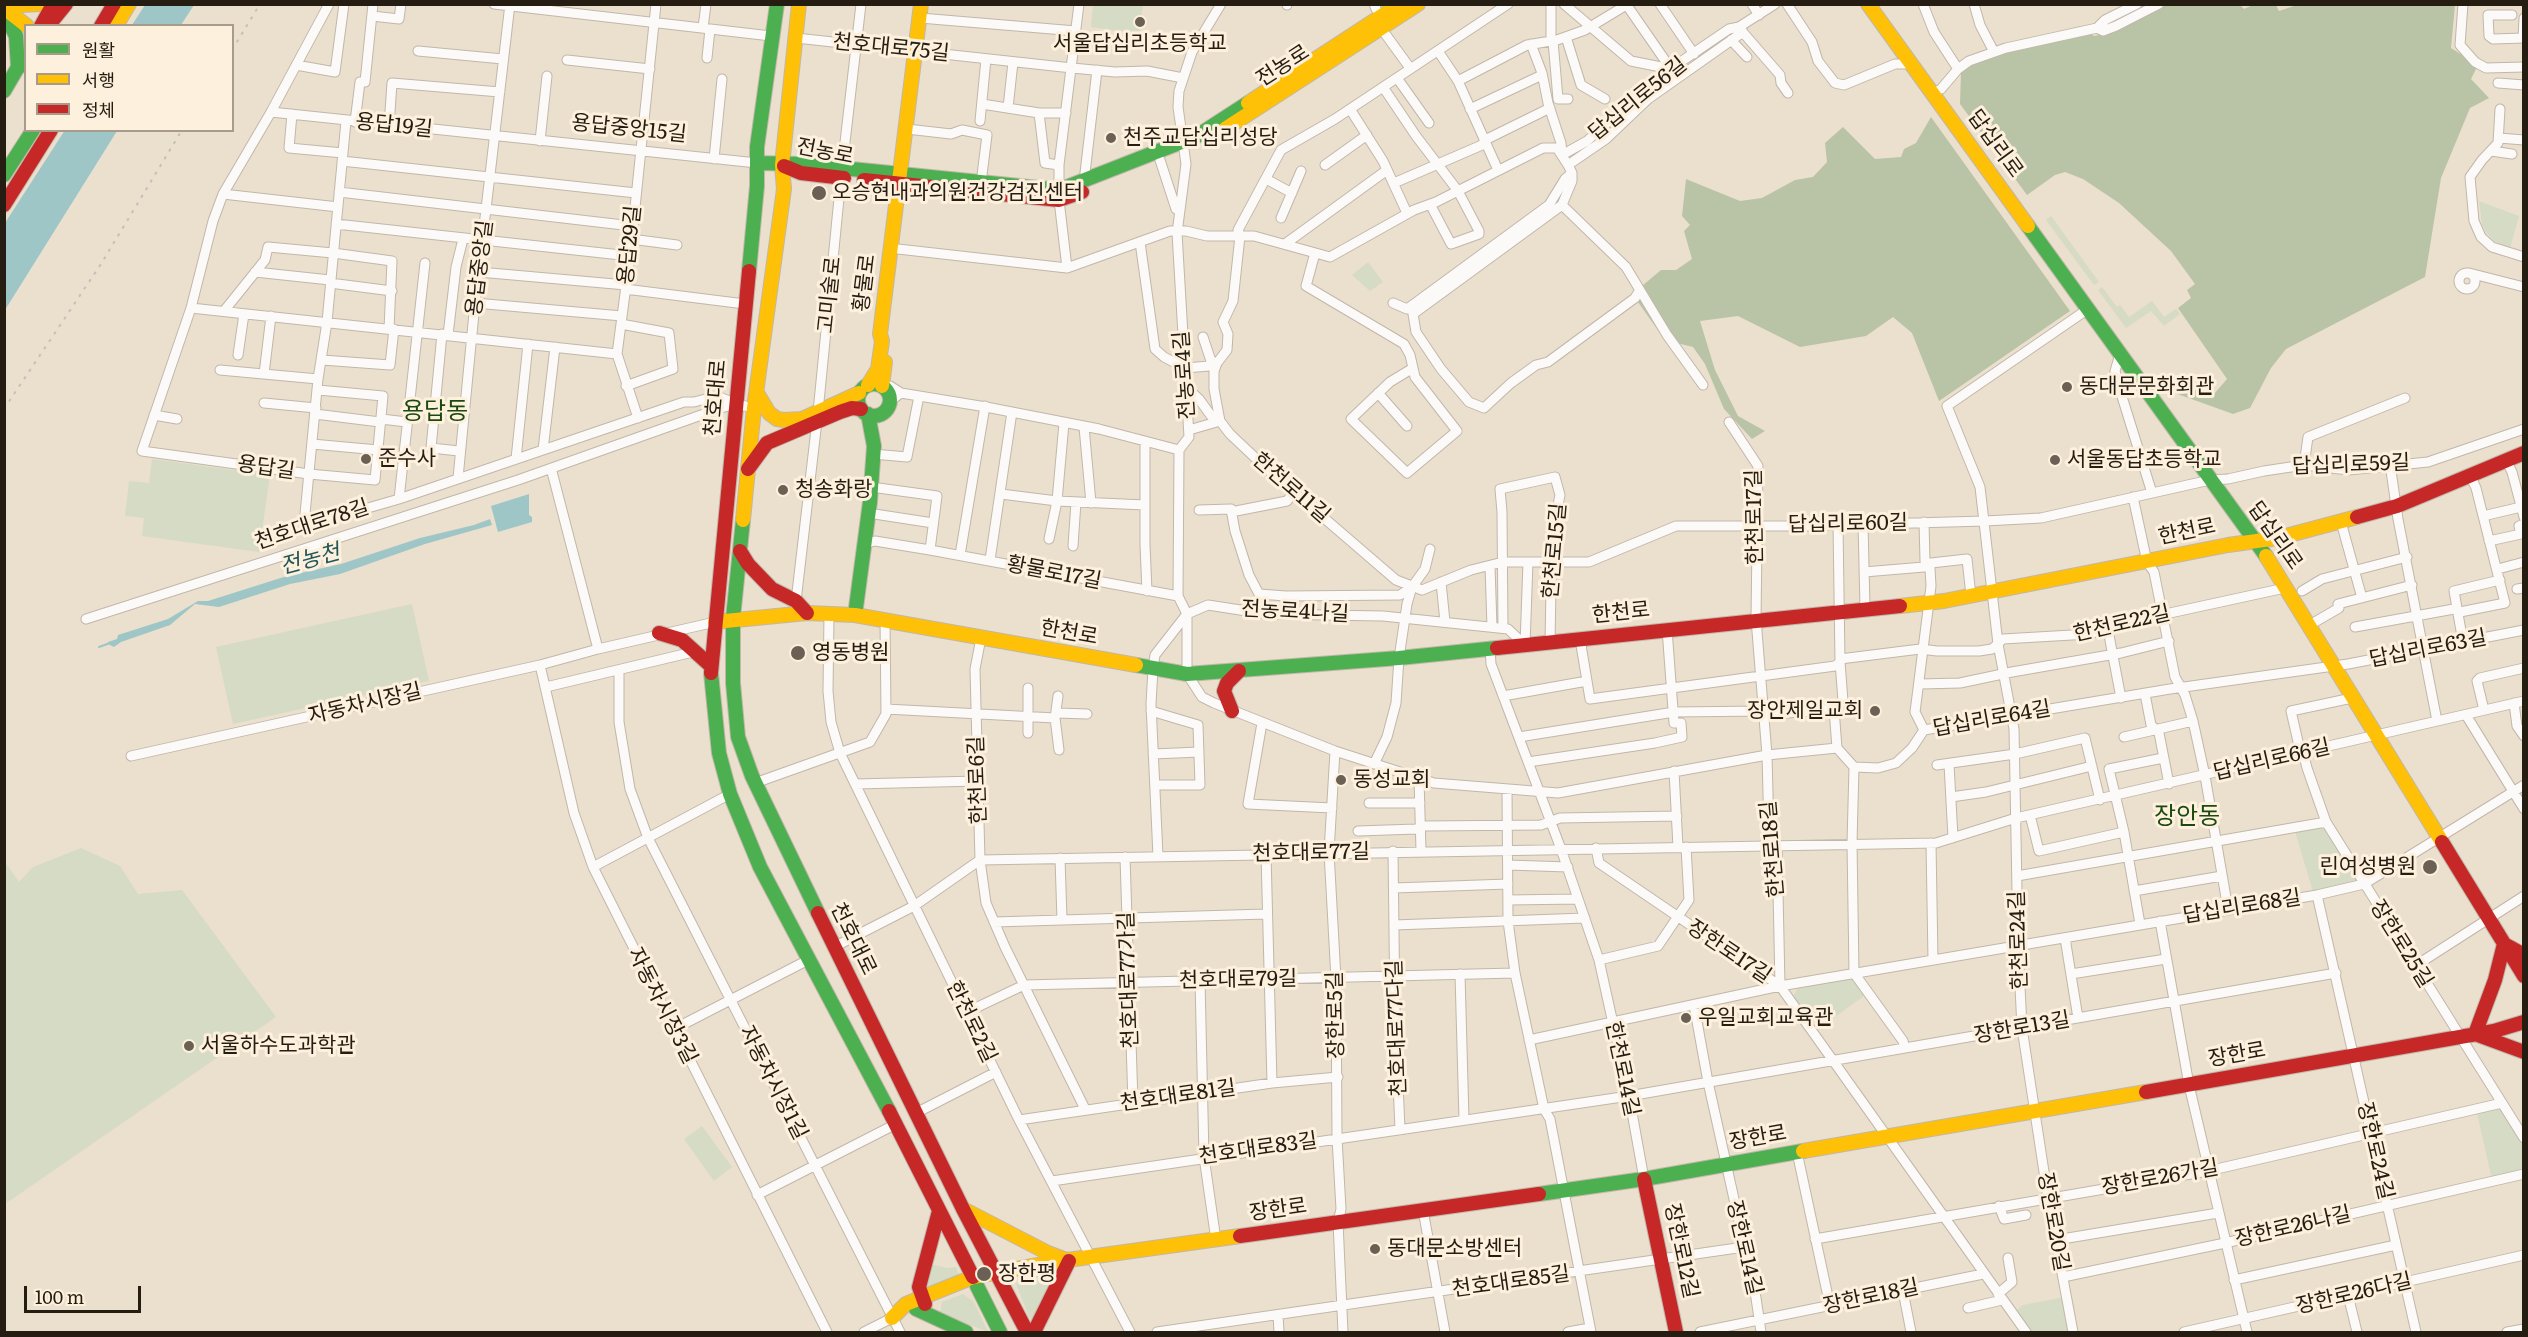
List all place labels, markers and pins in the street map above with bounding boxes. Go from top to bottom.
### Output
marker: 서울답십리초등학교 [1133,15,1147,29]
place label: 서울답십리초등학교 [1053,31,1227,57]
place label: 천주교답십리성당 [1123,125,1278,151]
marker: 천주교답십리성당 [1104,131,1118,145]
place label: 오승현내과의원건강검진센터 [832,180,1083,206]
marker: 오승현내과의원건강검진센터 [810,184,828,202]
place label: 동대문문화회관 [2079,374,2214,400]
marker: 동대문문화회관 [2060,380,2074,394]
place label: 준수사 [378,446,436,472]
place label: 서울동답초등학교 [2067,447,2222,473]
marker: 준수사 [359,452,373,466]
marker: 서울동답초등학교 [2048,453,2062,467]
place label: 청송화랑 [795,477,872,503]
marker: 청송화랑 [776,483,790,497]
place label: 영동병원 [812,640,889,666]
marker: 영동병원 [789,644,807,662]
place label: 장안제일교회 [1747,698,1863,724]
marker: 장안제일교회 [1868,704,1882,718]
place label: 동성교회 [1353,767,1430,793]
marker: 동성교회 [1334,773,1348,787]
place label: 린여성병원 [2319,854,2416,880]
marker: 린여성병원 [2421,858,2439,876]
place label: 우일교회교육관 [1698,1005,1833,1031]
marker: 우일교회교육관 [1679,1011,1693,1025]
place label: 서울하수도과학관 [201,1033,356,1059]
marker: 서울하수도과학관 [182,1039,196,1053]
place label: 동대문소방센터 [1387,1236,1522,1262]
marker: 동대문소방센터 [1368,1242,1382,1256]
place label: 장한평 [998,1261,1056,1287]
marker: 장한평 [975,1265,993,1283]

